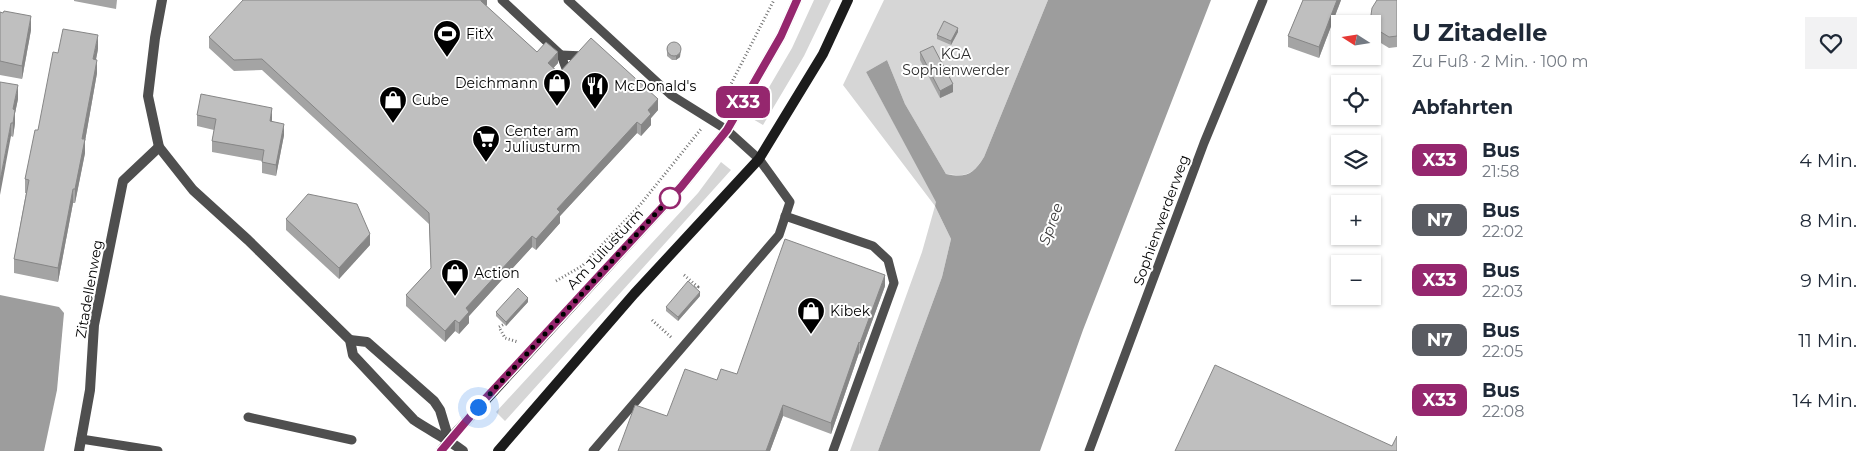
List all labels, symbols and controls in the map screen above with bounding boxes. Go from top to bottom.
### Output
north arrow [1331,15,1381,65]
map controls [1331,15,1381,305]
button: heart [1805,17,1857,69]
text: U Zitadelle [1412,18,1547,47]
sports icon: FitX [432,19,462,58]
place label: FitX [466,25,493,43]
park label: KGA Sophienwerder [902,45,1010,79]
text: Zu Fuß · 2 Min. · 100 m [1412,52,1589,71]
shop icon: Deichmann [542,68,572,107]
restaurant icon: McDonald's [580,71,610,110]
place label: Deichmann [455,74,538,92]
button: locate [1331,75,1381,125]
place label: McDonald's [614,77,696,95]
shop icon: Cube [378,85,408,124]
line badge: X33 [714,86,772,118]
place label: Cube [412,91,449,109]
text: X33 [726,91,760,113]
text: Abfahrten [1412,96,1513,119]
place label: Center am Juliusturm [504,122,581,156]
supermarket icon: Center am Juliusturm [471,124,501,163]
button: layers [1331,135,1381,185]
text: Bus [1482,139,1520,162]
text: X33 [1422,149,1457,171]
text: 4 Min. [1799,149,1857,172]
street label: Sophienwerderweg [1129,152,1193,288]
text: 21:58 [1482,162,1520,181]
unlabelled marker [659,187,681,209]
button: + [1331,195,1381,245]
text: Bus [1482,199,1520,222]
water label: Spree [1034,200,1067,247]
street label: Am Juliusturm [563,205,647,293]
text: N7 [1427,209,1452,231]
text: 8 Min. [1800,209,1857,232]
text: 22:02 [1482,222,1523,241]
street label: Zitadellenweg [71,238,107,340]
button: − [1331,255,1381,305]
shop icon: Action [440,258,470,297]
text: Bus [1482,259,1520,282]
place label: Action [474,264,520,282]
text: X33 [1422,269,1457,291]
text: 9 Min. [1800,269,1857,292]
text: 22:03 [1482,282,1523,301]
shop icon: Kibek [796,296,826,335]
place label: Kibek [830,302,871,320]
text: Bus [1482,319,1520,342]
text: N7 [1427,329,1452,351]
text: 11 Min. [1798,329,1857,352]
text: 22:05 [1482,342,1523,361]
text: Bus [1482,379,1520,402]
text: X33 [1422,389,1457,411]
text: 14 Min. [1792,389,1857,412]
your location [466,395,491,420]
text: 22:08 [1482,402,1524,421]

